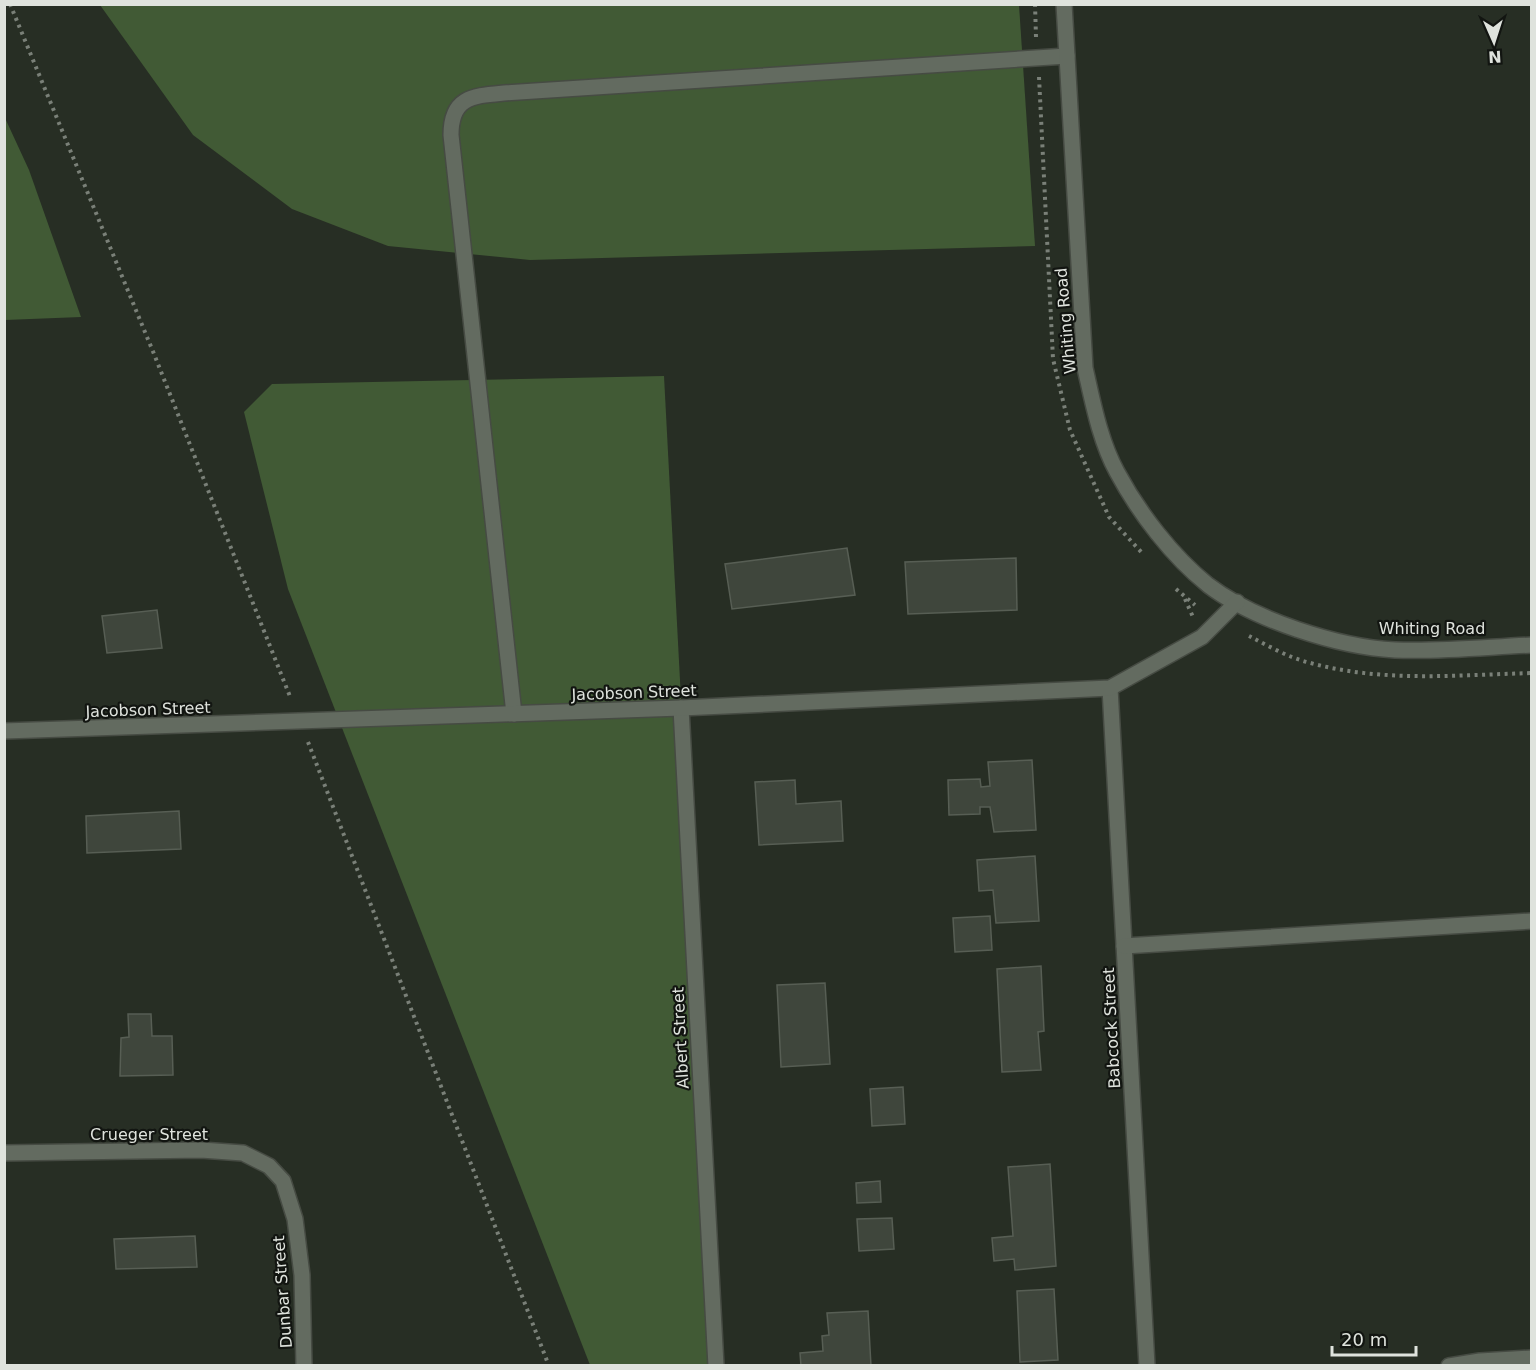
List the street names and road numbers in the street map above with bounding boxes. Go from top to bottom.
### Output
street label: Whiting Road [1051,267,1080,375]
street label: Whiting Road [1379,619,1485,638]
street label: Jacobson Street [570,681,697,704]
street label: Jacobson Street [84,698,211,721]
street label: Babcock Street [1099,967,1124,1089]
street label: Albert Street [668,987,693,1089]
street label: Crueger Street [90,1125,208,1144]
street label: Dunbar Street [269,1235,296,1349]

